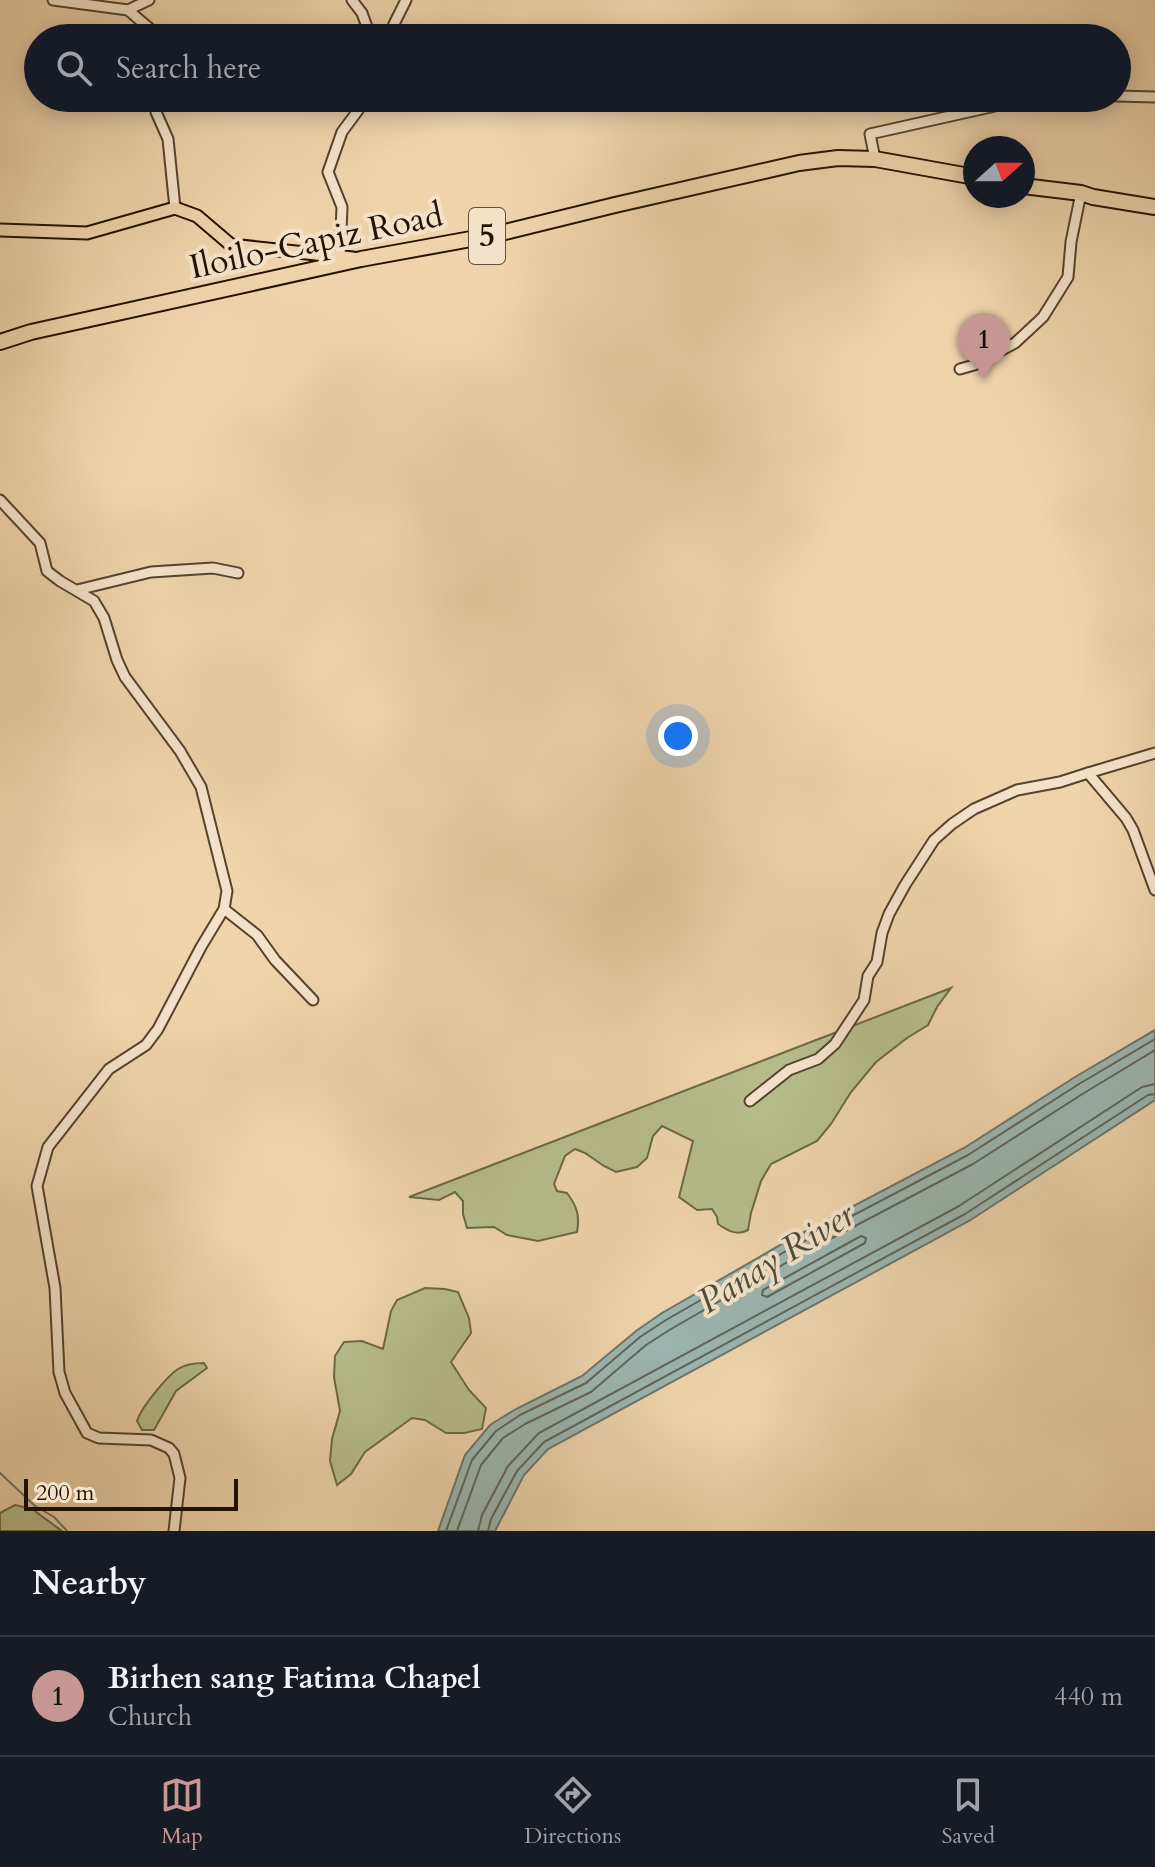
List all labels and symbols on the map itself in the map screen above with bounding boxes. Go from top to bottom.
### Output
north arrow [963,136,1035,208]
street label: Iloilo-Capiz Road [185,192,447,290]
road number: 5 [469,208,505,264]
pin: 1 [958,313,1010,379]
your location [658,716,698,756]
water label: Panay River [688,1190,865,1326]
scale bar [24,1475,238,1511]

